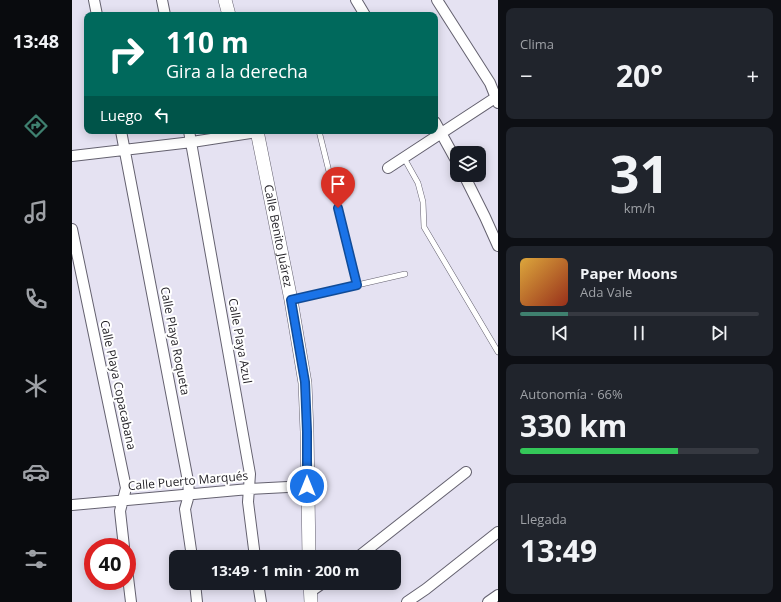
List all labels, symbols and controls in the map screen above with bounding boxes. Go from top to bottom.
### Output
text: 110 m [166,23,249,61]
icon: right [100,28,152,80]
text: 13:48 [13,29,59,53]
text: Clima [520,35,554,53]
text: 20° [616,55,663,96]
text: Gira a la derecha [166,59,308,83]
text: − [520,60,533,90]
text: + [746,60,759,90]
icon: left [151,104,173,126]
text: Luego [100,105,143,125]
icon: directions [22,112,50,140]
text: 31 [610,137,669,208]
map controls [450,146,486,182]
button: layers [450,146,486,182]
pin [321,167,355,208]
icon: arrive [327,173,349,195]
street label: Calle Benito Juárez [260,183,297,289]
icon: music [22,198,50,226]
text: km/h [624,199,655,217]
text: Paper Moons [580,263,678,283]
text: Ada Vale [580,283,632,301]
icon: phone [22,285,50,313]
street label: Calle Playa Roqueta [157,285,194,396]
street label: Calle Playa Azul [225,297,256,385]
street label: Calle Playa Copacabana [96,319,141,451]
icon: previous [549,322,571,344]
icon: pause [628,322,650,344]
icon: next [708,322,730,344]
icon: climate [22,372,50,400]
text: Autonomía · 66% [520,385,623,403]
text: 330 km [520,405,627,446]
icon: car [22,458,50,486]
position arrow [286,465,328,507]
street label: Calle Puerto Marqués [127,467,249,494]
text: Llegada [520,510,567,528]
text: 13:49 [520,530,597,571]
speed limit sign: 40 [84,538,136,590]
icon: filters [22,545,50,573]
text: 13:49 · 1 min · 200 m [211,560,359,580]

